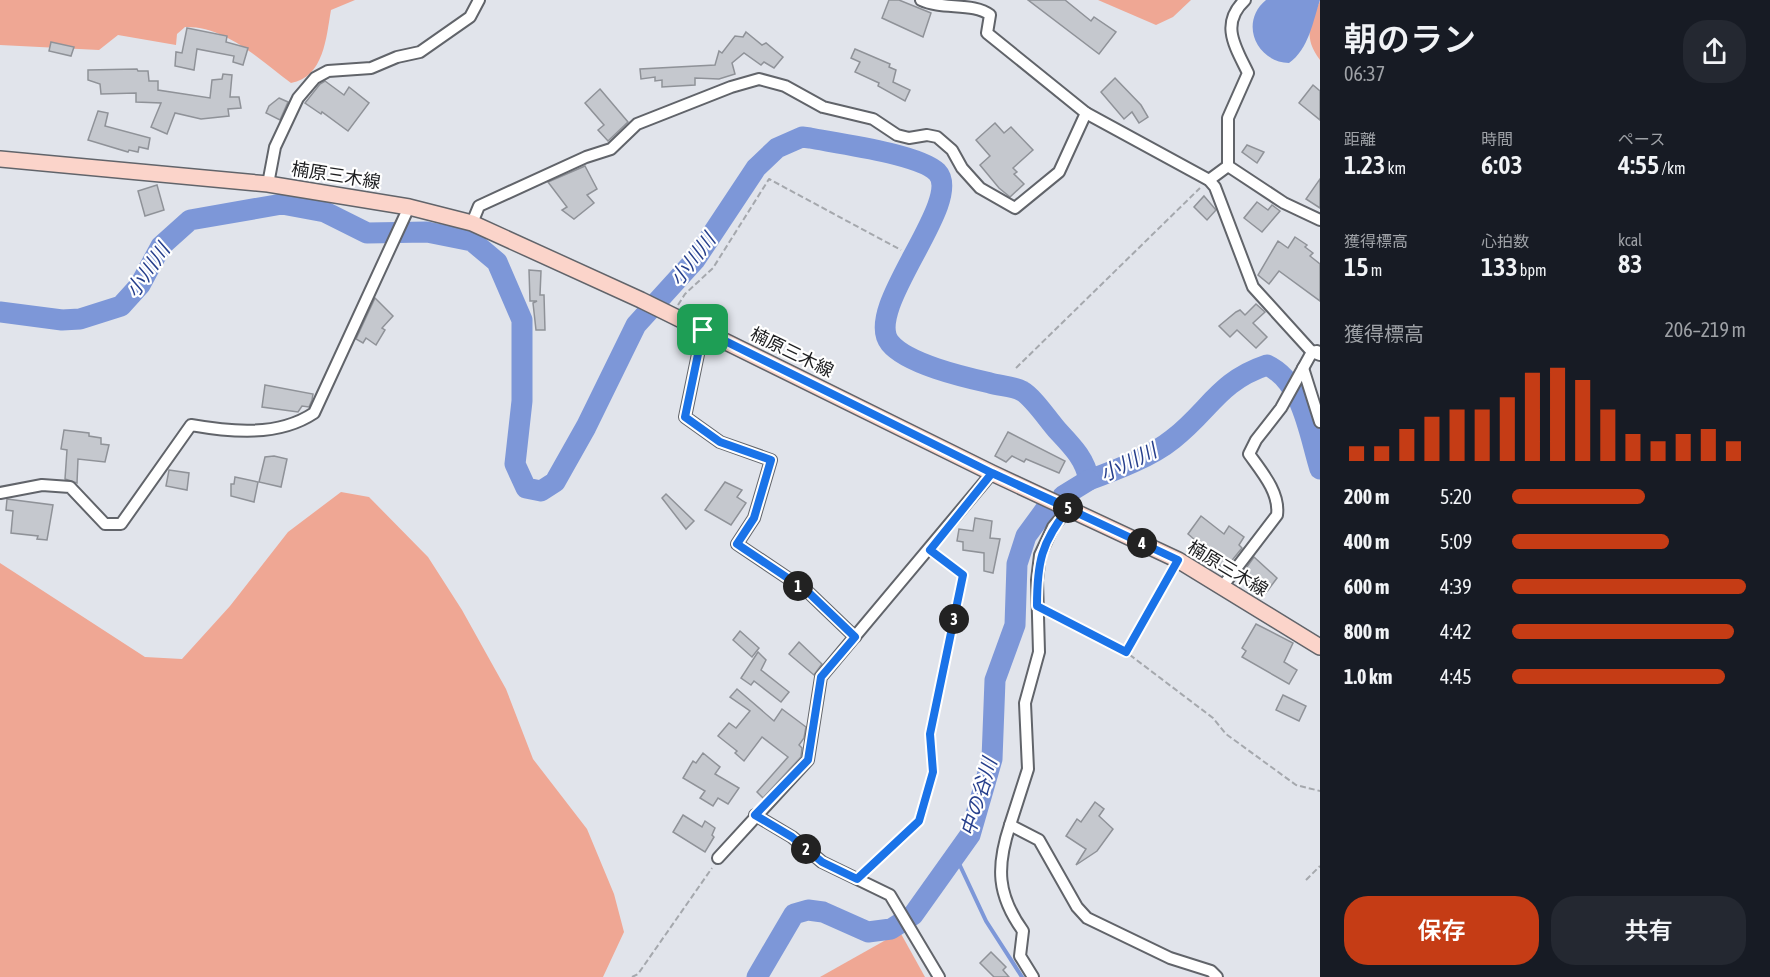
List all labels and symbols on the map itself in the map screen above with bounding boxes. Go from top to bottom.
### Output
street label: 楠原三木線 [290,158,382,192]
water label: 小川川 [664,227,721,290]
water label: 小川川 [120,237,175,301]
pin [677,304,728,355]
street label: 楠原三木線 [747,323,837,381]
water label: 小川川 [1096,438,1162,485]
pin: 5 [1053,493,1083,523]
pin: 4 [1127,528,1157,558]
street label: 楠原三木線 [1184,536,1272,600]
pin: 1 [783,571,813,601]
pin: 3 [939,604,969,634]
water label: 中の谷川 [955,753,1001,839]
pin: 2 [791,834,821,864]

